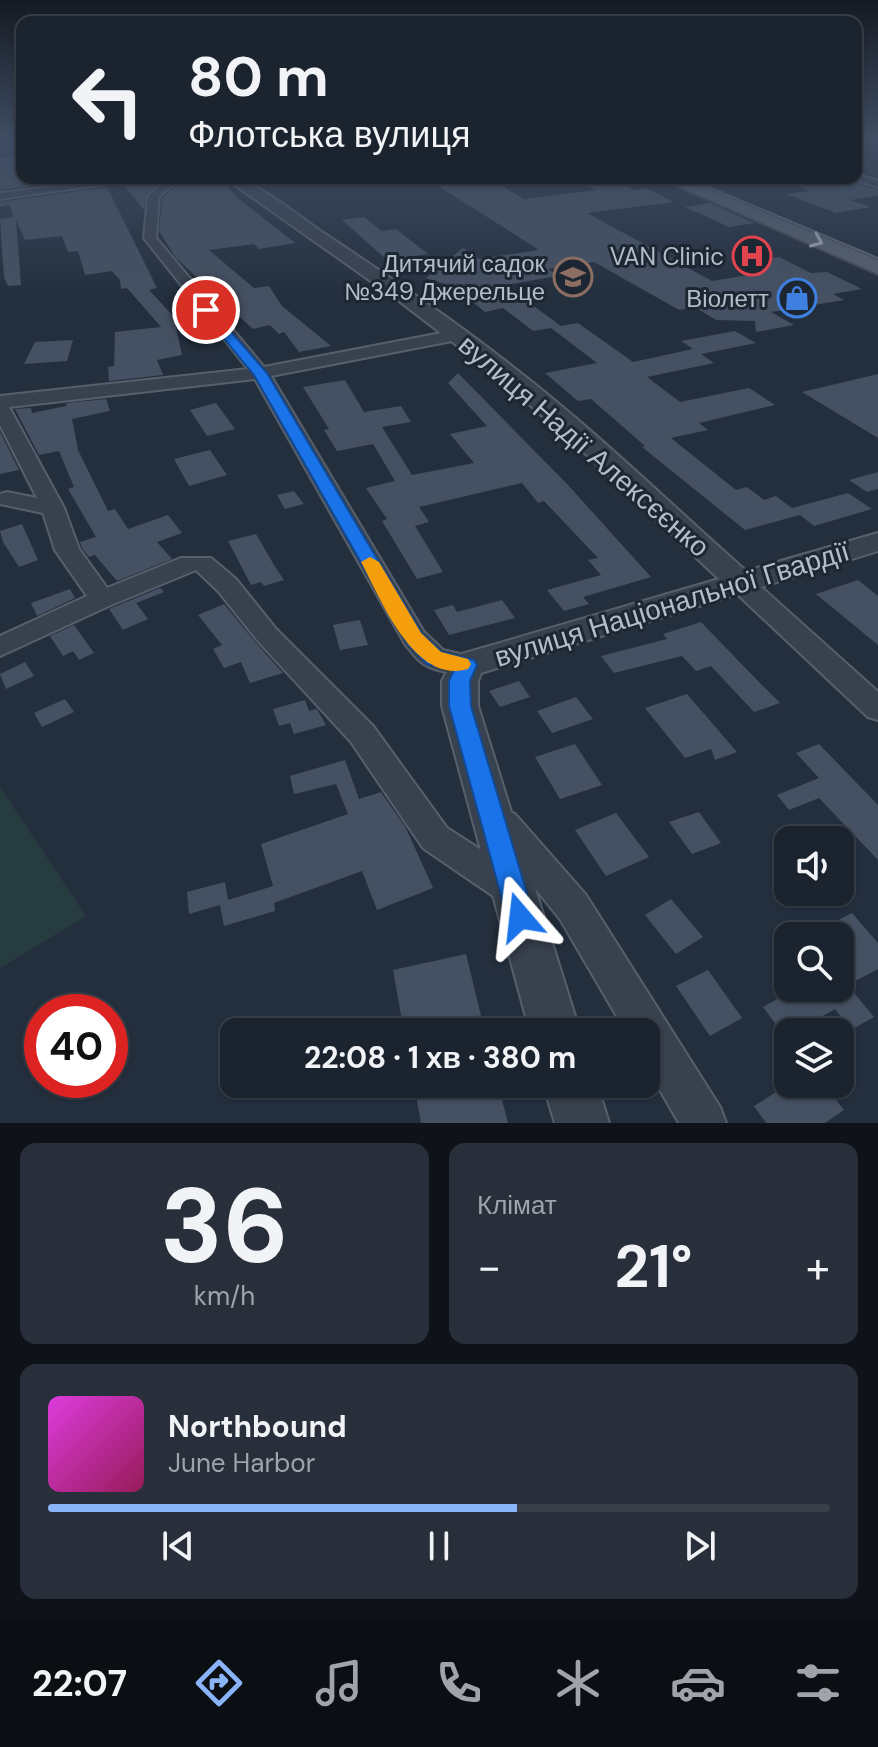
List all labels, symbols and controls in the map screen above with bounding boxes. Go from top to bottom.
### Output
text: 80 m [188,40,329,113]
icon: left [56,48,160,152]
text: Флотська вулиця [188,111,471,158]
one-way arrow [809,232,823,248]
hospital icon: VAN Clinic [731,235,773,277]
place label: VAN Clinic [610,241,724,272]
place label: Дитячий садок №349 Джерельце [344,248,545,307]
school or university icon: Дитячий садок №349 Джерельце [552,256,594,298]
pin [172,276,240,344]
shop icon: Віолетт [776,277,818,319]
place label: Віолетт [686,283,769,314]
icon: arrive [184,288,228,332]
street label: вулиця Надії Алексєєнко [451,327,717,565]
street label: вулиця Національної Гвардії [490,532,854,676]
map controls [774,826,854,1098]
button: sound [774,826,854,906]
position arrow [478,875,562,959]
button: search [774,922,854,1002]
speed limit sign: 40 [24,994,128,1098]
button: layers [774,1018,854,1098]
text: 22:08 · 1 хв · 380 m [304,1038,576,1077]
text: 36 [160,1159,289,1294]
text: Клімат [477,1188,557,1222]
text: 21° [614,1227,693,1306]
text: − [477,1238,501,1296]
text: + [806,1238,830,1296]
text: km/h [194,1279,255,1313]
text: Northbound [168,1407,347,1446]
text: June Harbor [168,1446,315,1480]
icon: previous [156,1524,200,1568]
icon: pause [417,1524,461,1568]
icon: next [678,1524,722,1568]
icon: directions [191,1655,247,1711]
icon: music [311,1655,367,1711]
icon: phone [431,1655,487,1711]
icon: climate [550,1655,606,1711]
icon: car [670,1655,726,1711]
icon: filters [790,1655,846,1711]
text: 22:07 [32,1660,127,1707]

